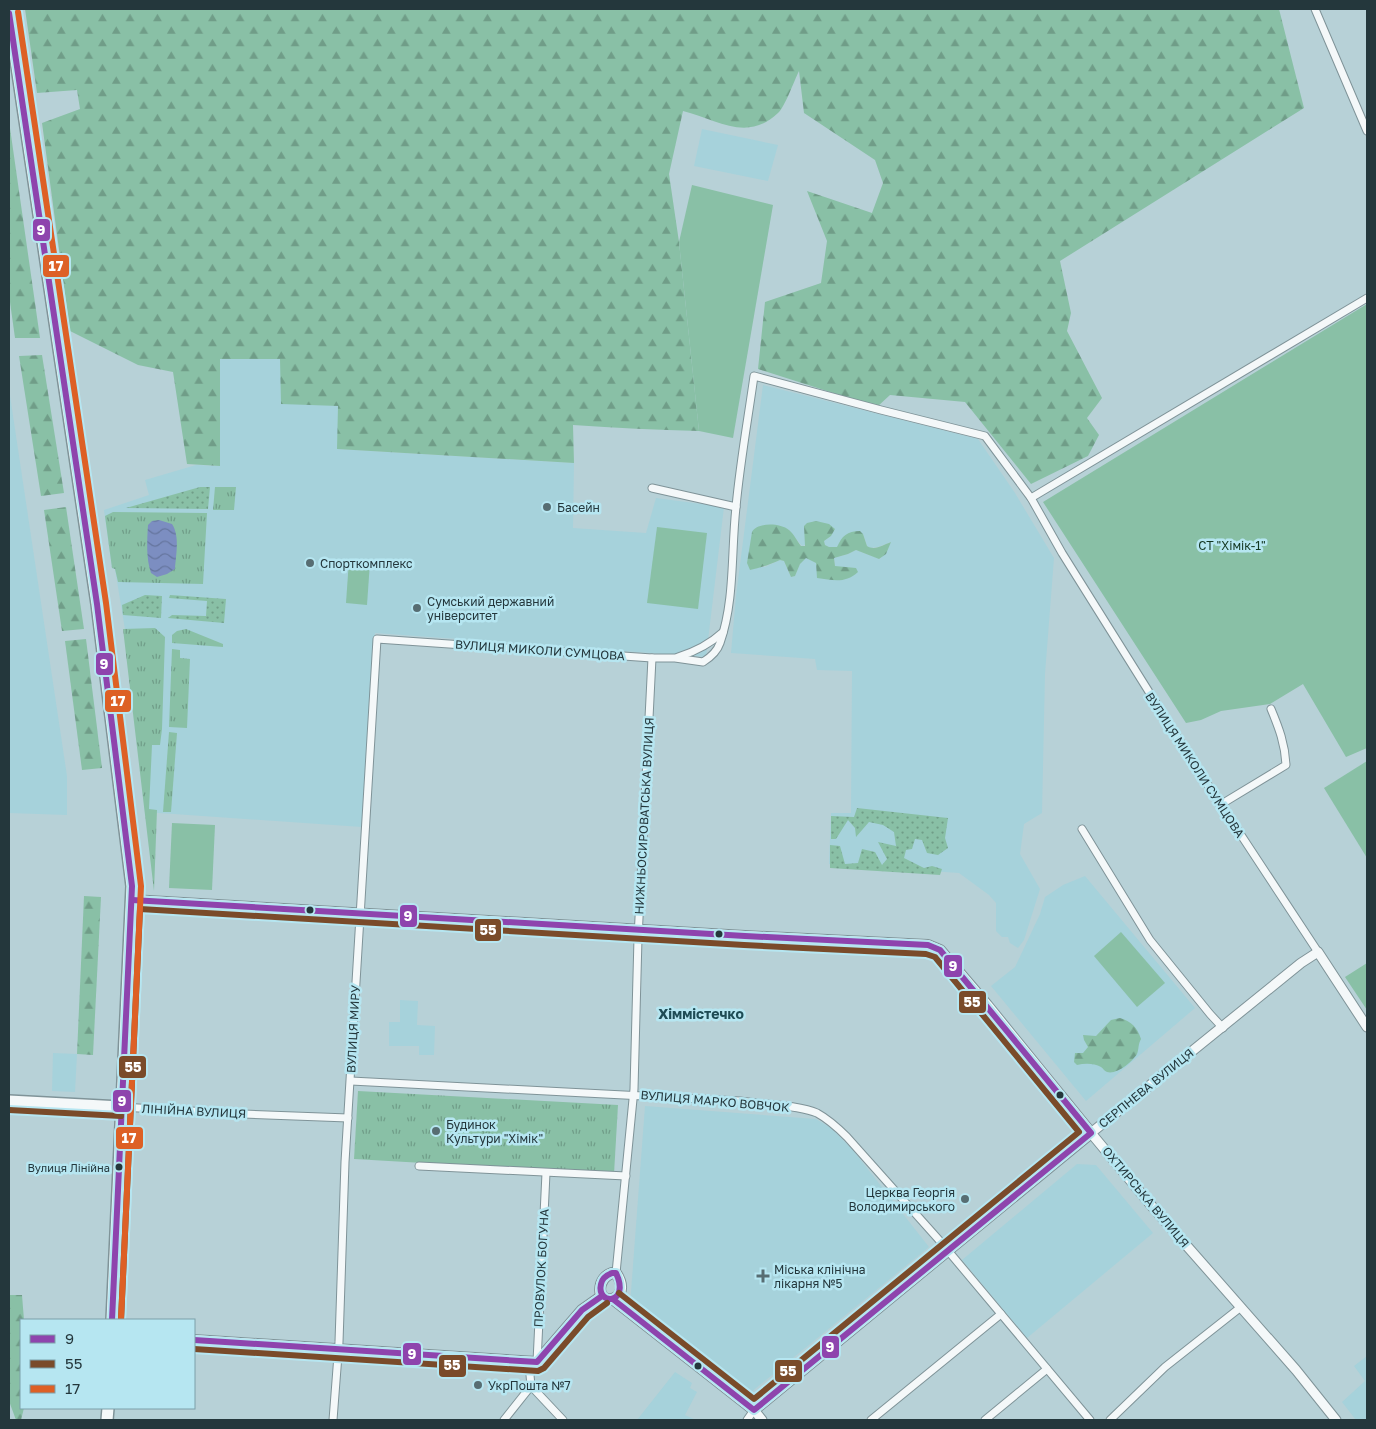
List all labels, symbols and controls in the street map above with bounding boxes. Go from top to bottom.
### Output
line badge: 9 [32,218,51,242]
text: 9 [37,221,46,238]
line badge: 17 [42,254,70,278]
text: 17 [49,257,64,274]
place label: Басейн [557,500,600,515]
marker: Басейн [541,501,553,513]
park label: СТ "Хімік-1" [1198,538,1266,553]
place label: Спорткомплекс [320,556,413,571]
marker: Спорткомплекс [304,557,316,569]
place label: Сумський державний університет [427,594,554,623]
marker: Сумський державний університет [411,602,423,614]
street label: ВУЛИЦЯ МИКОЛИ СУМЦОВА [455,637,625,663]
line badge: 9 [95,652,114,676]
text: 9 [100,655,109,672]
line badge: 17 [104,689,132,713]
street label: ВУЛИЦЯ МИКОЛИ СУМЦОВА [1142,690,1248,840]
text: 17 [111,692,126,709]
street label: НИЖНЬОСИРОВАТСЬКА ВУЛИЦЯ [631,717,657,915]
line badge: 9 [399,904,418,928]
unlabelled marker [305,905,315,915]
text: 9 [404,907,413,924]
line badge: 55 [474,918,502,942]
text: 55 [479,921,497,938]
unlabelled marker [714,929,724,939]
line badge: 9 [943,954,963,978]
text: 9 [949,957,958,974]
street label: ВУЛИЦЯ МИРУ [343,985,363,1073]
line badge: 55 [958,990,987,1014]
text: 55 [963,993,981,1010]
district label: Хіммістечко [658,1005,744,1022]
street label: СЕРПНЕВА ВУЛИЦЯ [1096,1045,1196,1131]
line badge: 55 [118,1055,147,1079]
text: 55 [124,1058,142,1075]
street label: ВУЛИЦЯ МАРКО ВОВЧОК [640,1087,791,1115]
line badge: 9 [112,1089,132,1113]
unlabelled marker [1055,1090,1065,1100]
text: 9 [118,1092,127,1109]
street label: ЛІНІЙНА ВУЛИЦЯ [141,1101,247,1121]
place label: Будинок Культури "Хімік" [446,1117,543,1146]
marker: Будинок Культури "Хімік" [430,1125,442,1137]
line badge: 17 [115,1126,144,1150]
text: 17 [122,1129,137,1146]
street label: ОХТИРСЬКА ВУЛИЦЯ [1100,1144,1192,1250]
place label: Вулиця Лінійна [28,1161,110,1174]
marker: Вулиця Лінійна [114,1162,124,1172]
place label: Церква Георгія Володимирського [849,1185,955,1214]
marker: Церква Георгія Володимирського [959,1193,971,1205]
street label: ПРОВУЛОК БОГУНА [530,1208,552,1328]
place label: Міська клінічна лікарня №5 [774,1262,866,1291]
marker: Міська клінічна лікарня №5 [756,1269,770,1283]
legend [20,1319,195,1409]
text: 9 [65,1329,74,1347]
line badge: 9 [821,1335,840,1359]
text: 9 [826,1338,835,1355]
line badge: 9 [402,1342,422,1366]
text: 9 [408,1345,417,1362]
text: 55 [65,1354,82,1372]
line badge: 55 [438,1354,467,1378]
text: 55 [443,1356,461,1373]
line badge: 55 [774,1359,803,1383]
unlabelled marker [693,1361,703,1371]
text: 55 [779,1362,797,1379]
place label: УкрПошта №7 [488,1378,571,1393]
text: 17 [65,1379,80,1397]
marker: УкрПошта №7 [472,1379,484,1391]

